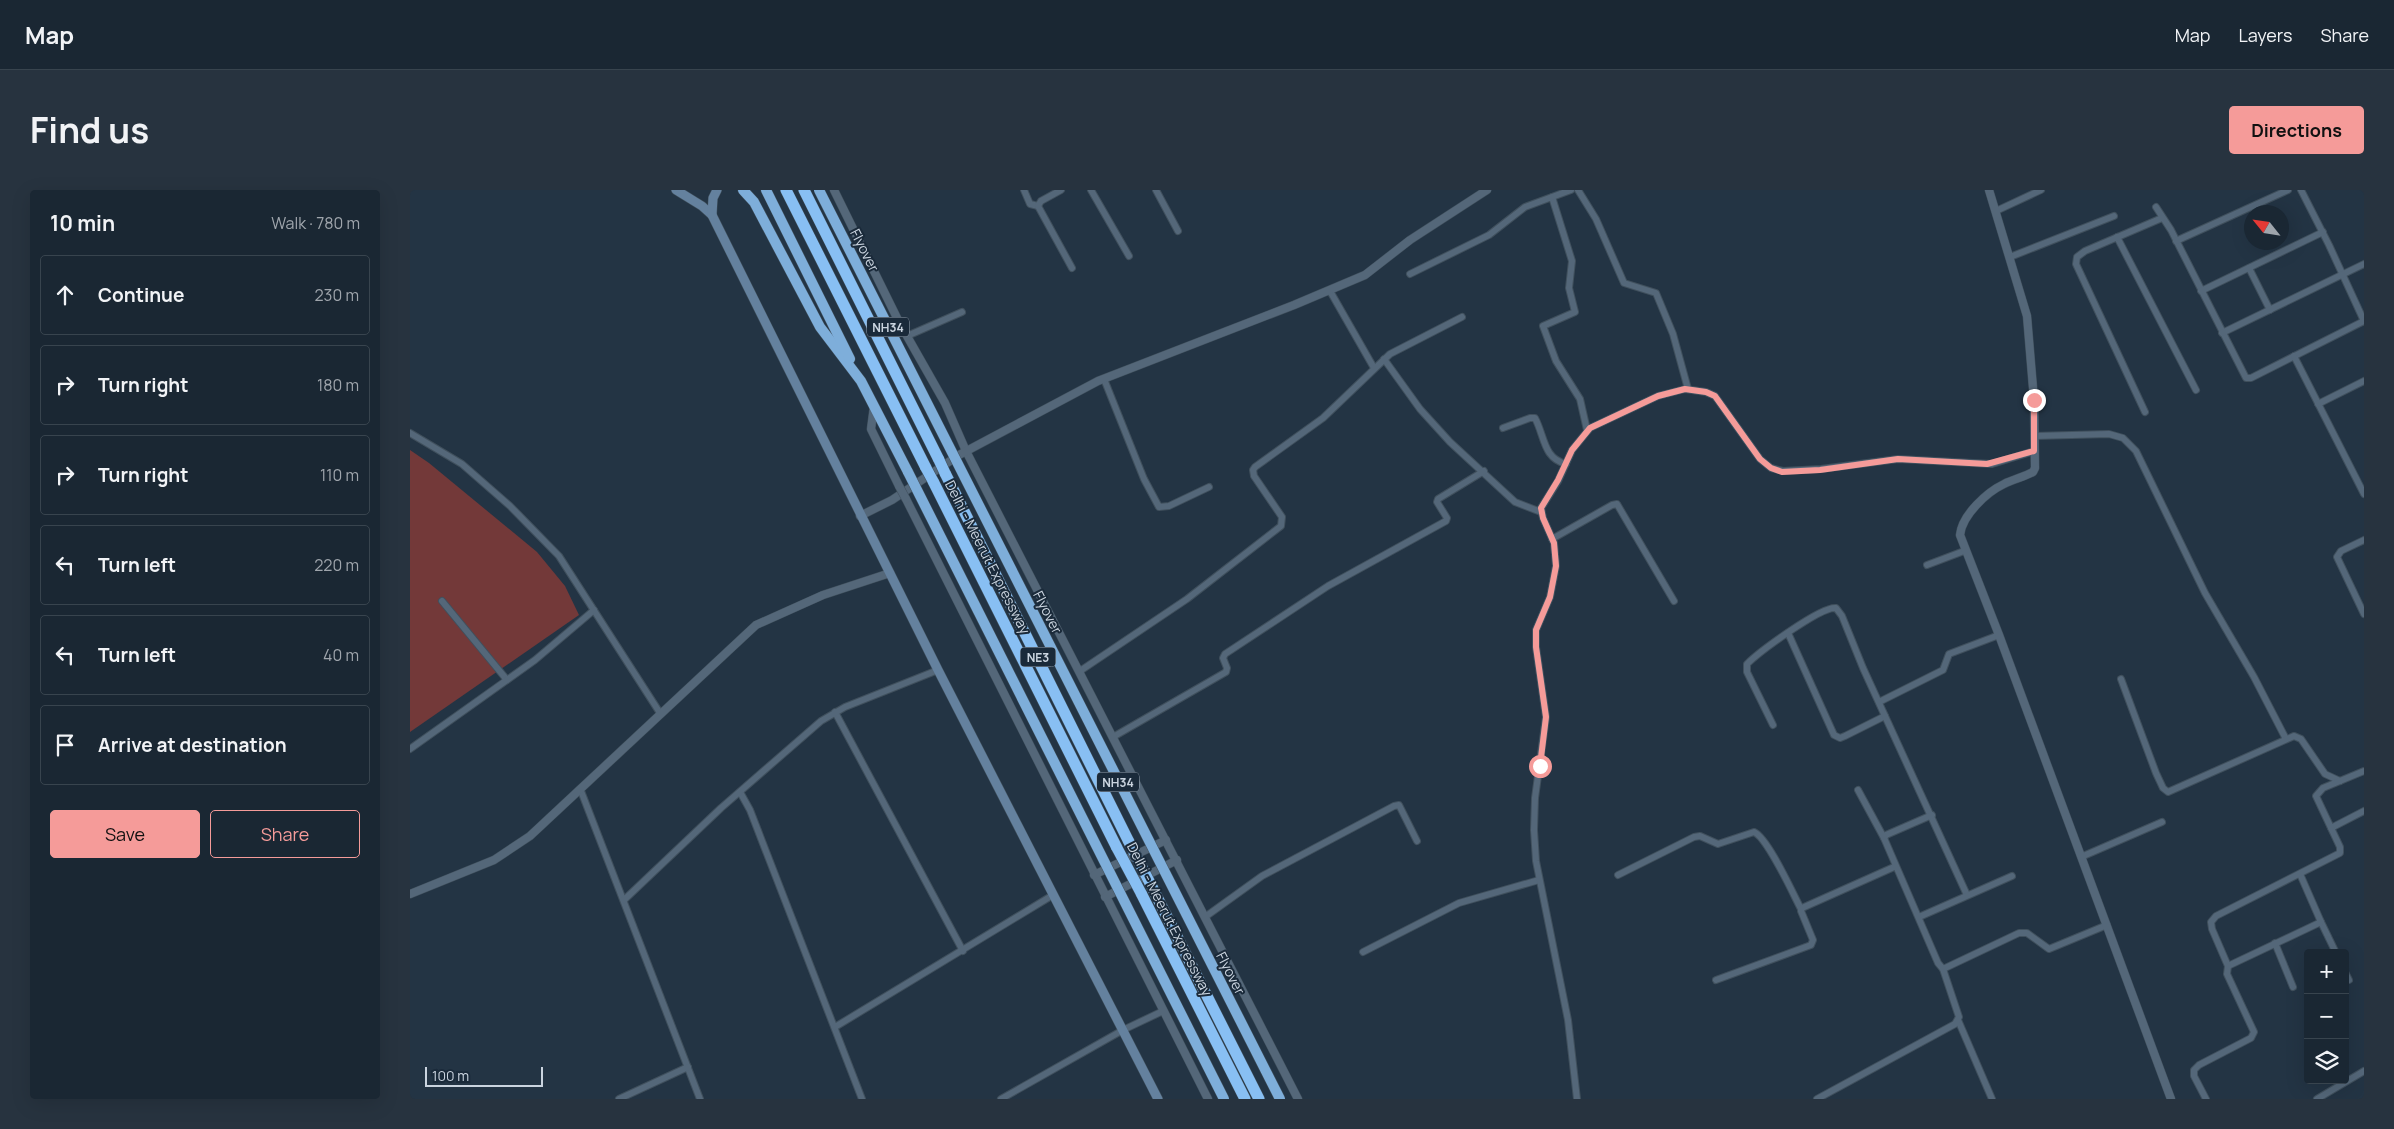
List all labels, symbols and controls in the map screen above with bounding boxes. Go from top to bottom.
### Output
text: Map [25,18,74,51]
text: Map [2175,23,2210,47]
text: Layers [2238,23,2292,47]
text: Share [2320,23,2369,47]
text: Find us [30,106,149,154]
button: Directions [2229,106,2364,154]
north arrow [2244,205,2289,250]
text: 10 min [50,209,115,237]
text: Walk · 780 m [271,212,360,234]
street label: Flyover [846,225,884,275]
icon: ahead [51,281,79,309]
text: Continue [98,282,184,308]
text: 230 m [315,284,359,306]
road number: NH34 [867,318,909,336]
icon: right [51,371,79,399]
text: Turn right [98,372,188,398]
text: 180 m [317,374,359,396]
route end [2023,389,2046,412]
icon: right [51,461,79,489]
text: Turn right [98,462,188,488]
text: 110 m [320,464,359,486]
street label: Delhi - Meerut Expressway [941,477,1035,638]
icon: left [51,551,79,579]
text: Turn left [98,552,176,578]
text: 220 m [314,554,359,576]
street label: Flyover [1029,587,1067,637]
icon: left [51,641,79,669]
text: Turn left [98,642,176,668]
text: 40 m [323,644,359,666]
road number: NE3 [1020,648,1056,667]
icon: arrive [51,731,79,759]
text: Arrive at destination [98,732,287,758]
route start [1529,755,1552,778]
road number: NH34 [1097,772,1139,792]
button: Save [50,810,200,858]
button: Share [210,810,360,858]
street label: Delhi - Meerut Expressway [1123,839,1217,1000]
street label: Flyover [1212,948,1250,998]
map controls [2304,949,2349,1084]
button: + [2304,949,2349,994]
button: − [2304,994,2349,1039]
button: layers [2304,1039,2349,1084]
scale bar [425,1064,542,1087]
text: 100 m [432,1066,469,1085]

